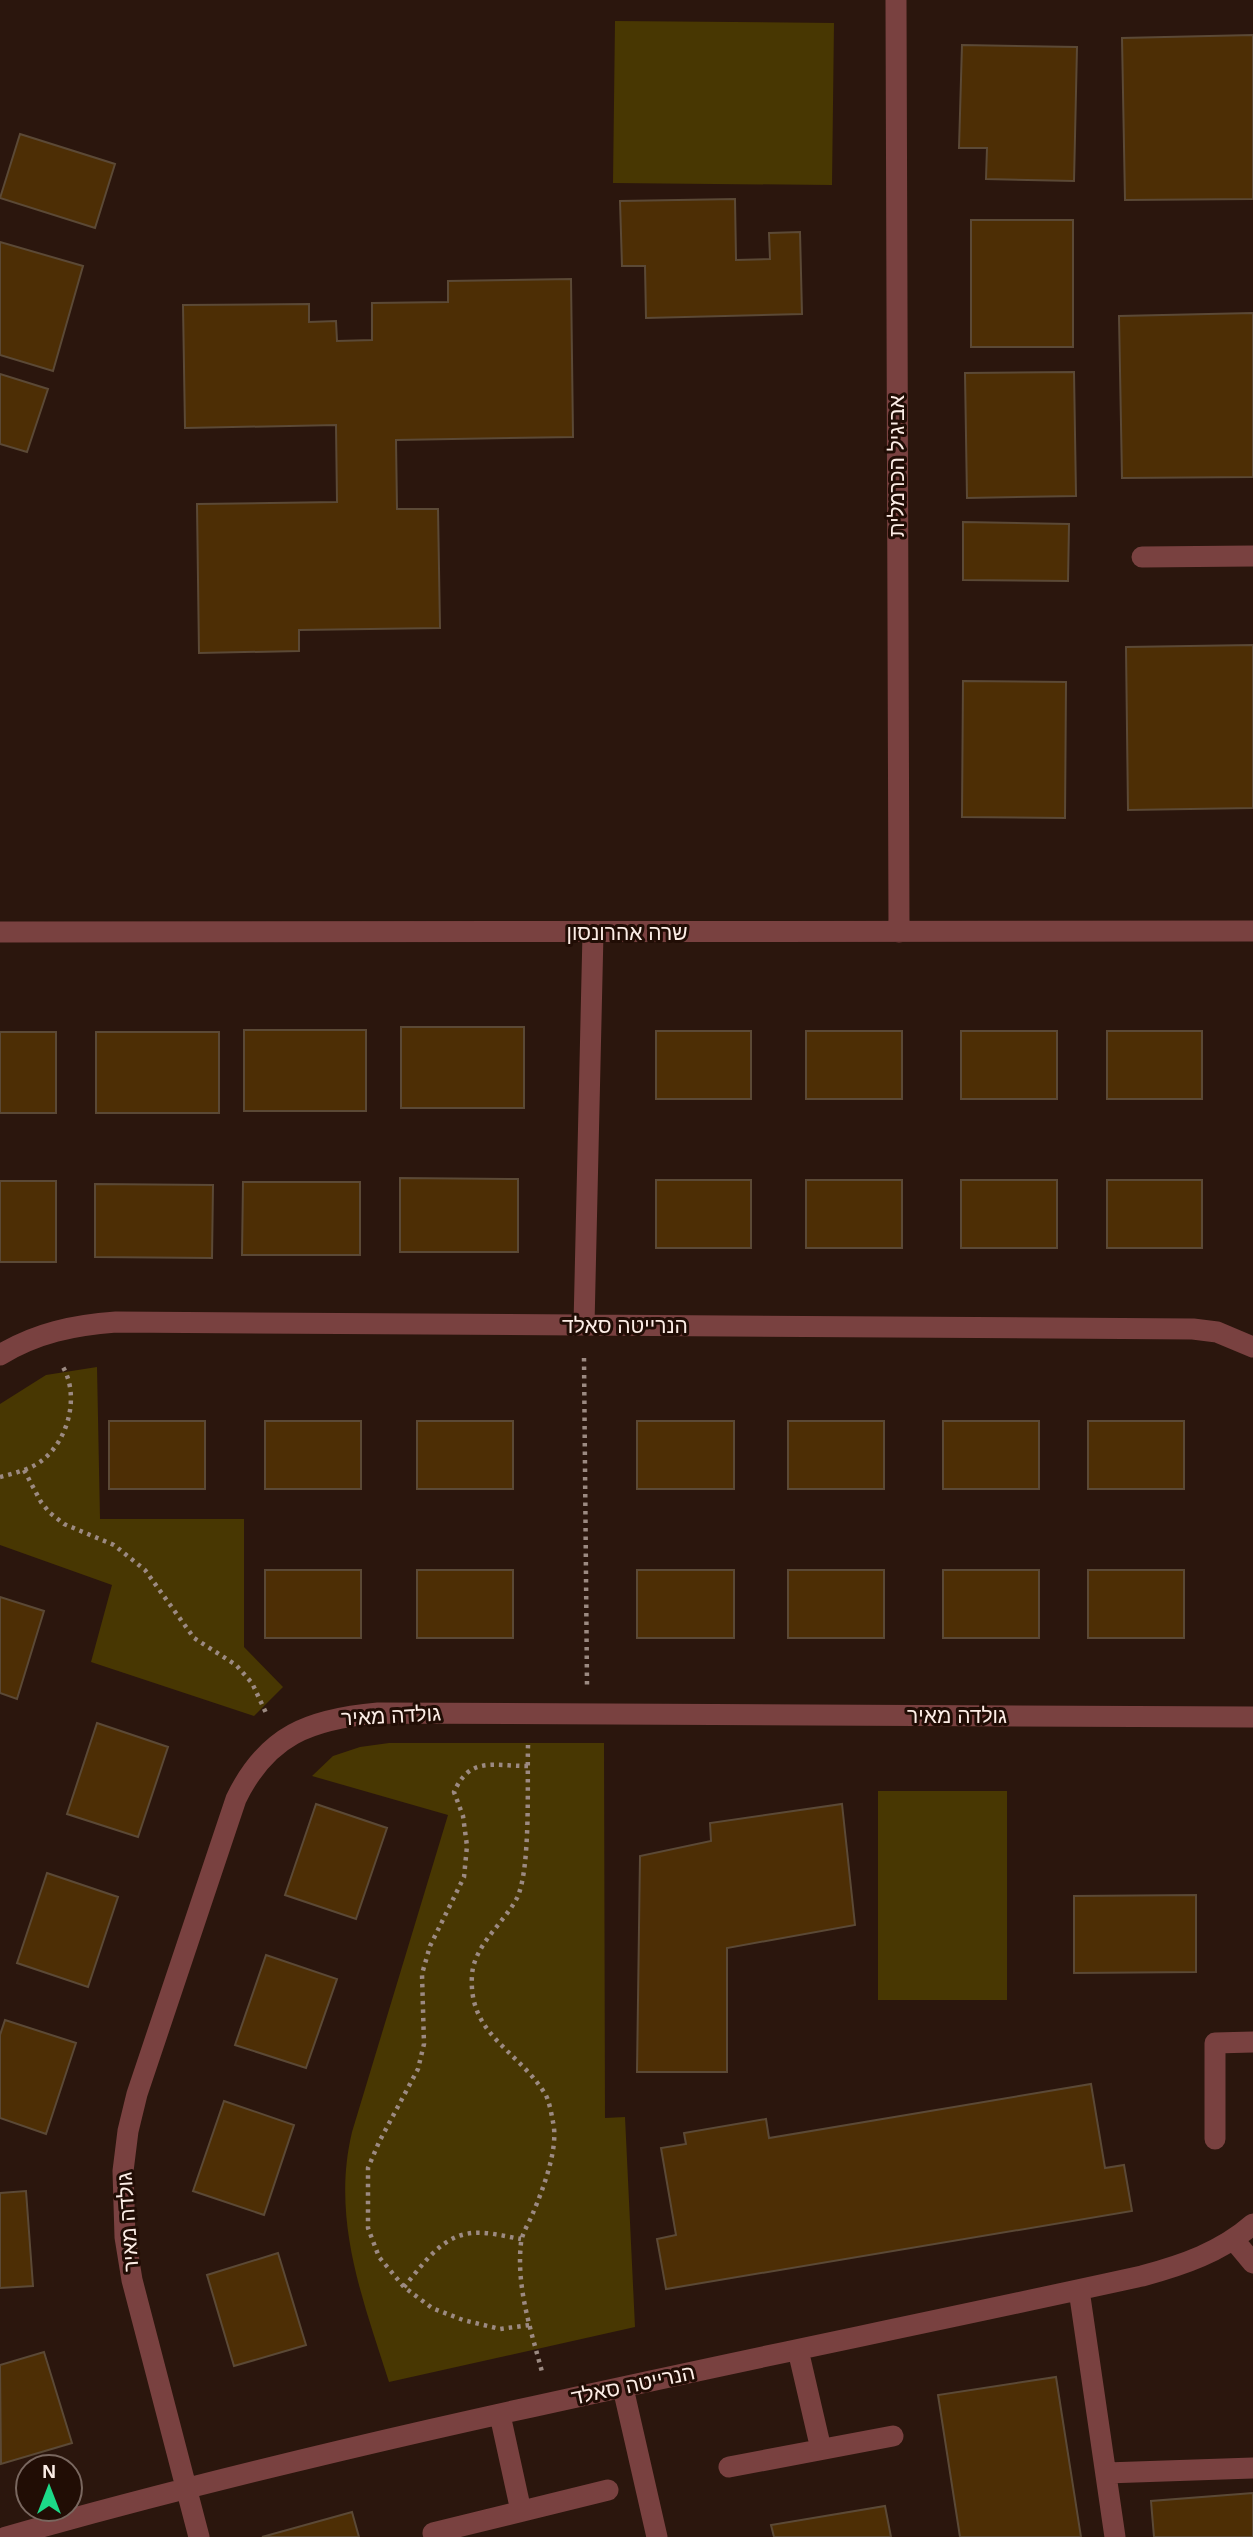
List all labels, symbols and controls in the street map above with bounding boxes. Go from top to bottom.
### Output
street label: אביגיל הכרמלית [885,395,908,537]
street label: שרה אהרונסון [566,921,688,944]
street label: הנרייטה סאלד [562,1314,688,1337]
street label: גולדה מאיר [340,1701,442,1730]
street label: גולדה מאיר [907,1704,1007,1727]
street label: גולדה מאיר [113,2171,142,2273]
street label: הנרייטה סאלד [569,2360,697,2409]
north arrow [14,2453,84,2523]
text: N [42,2461,56,2482]

